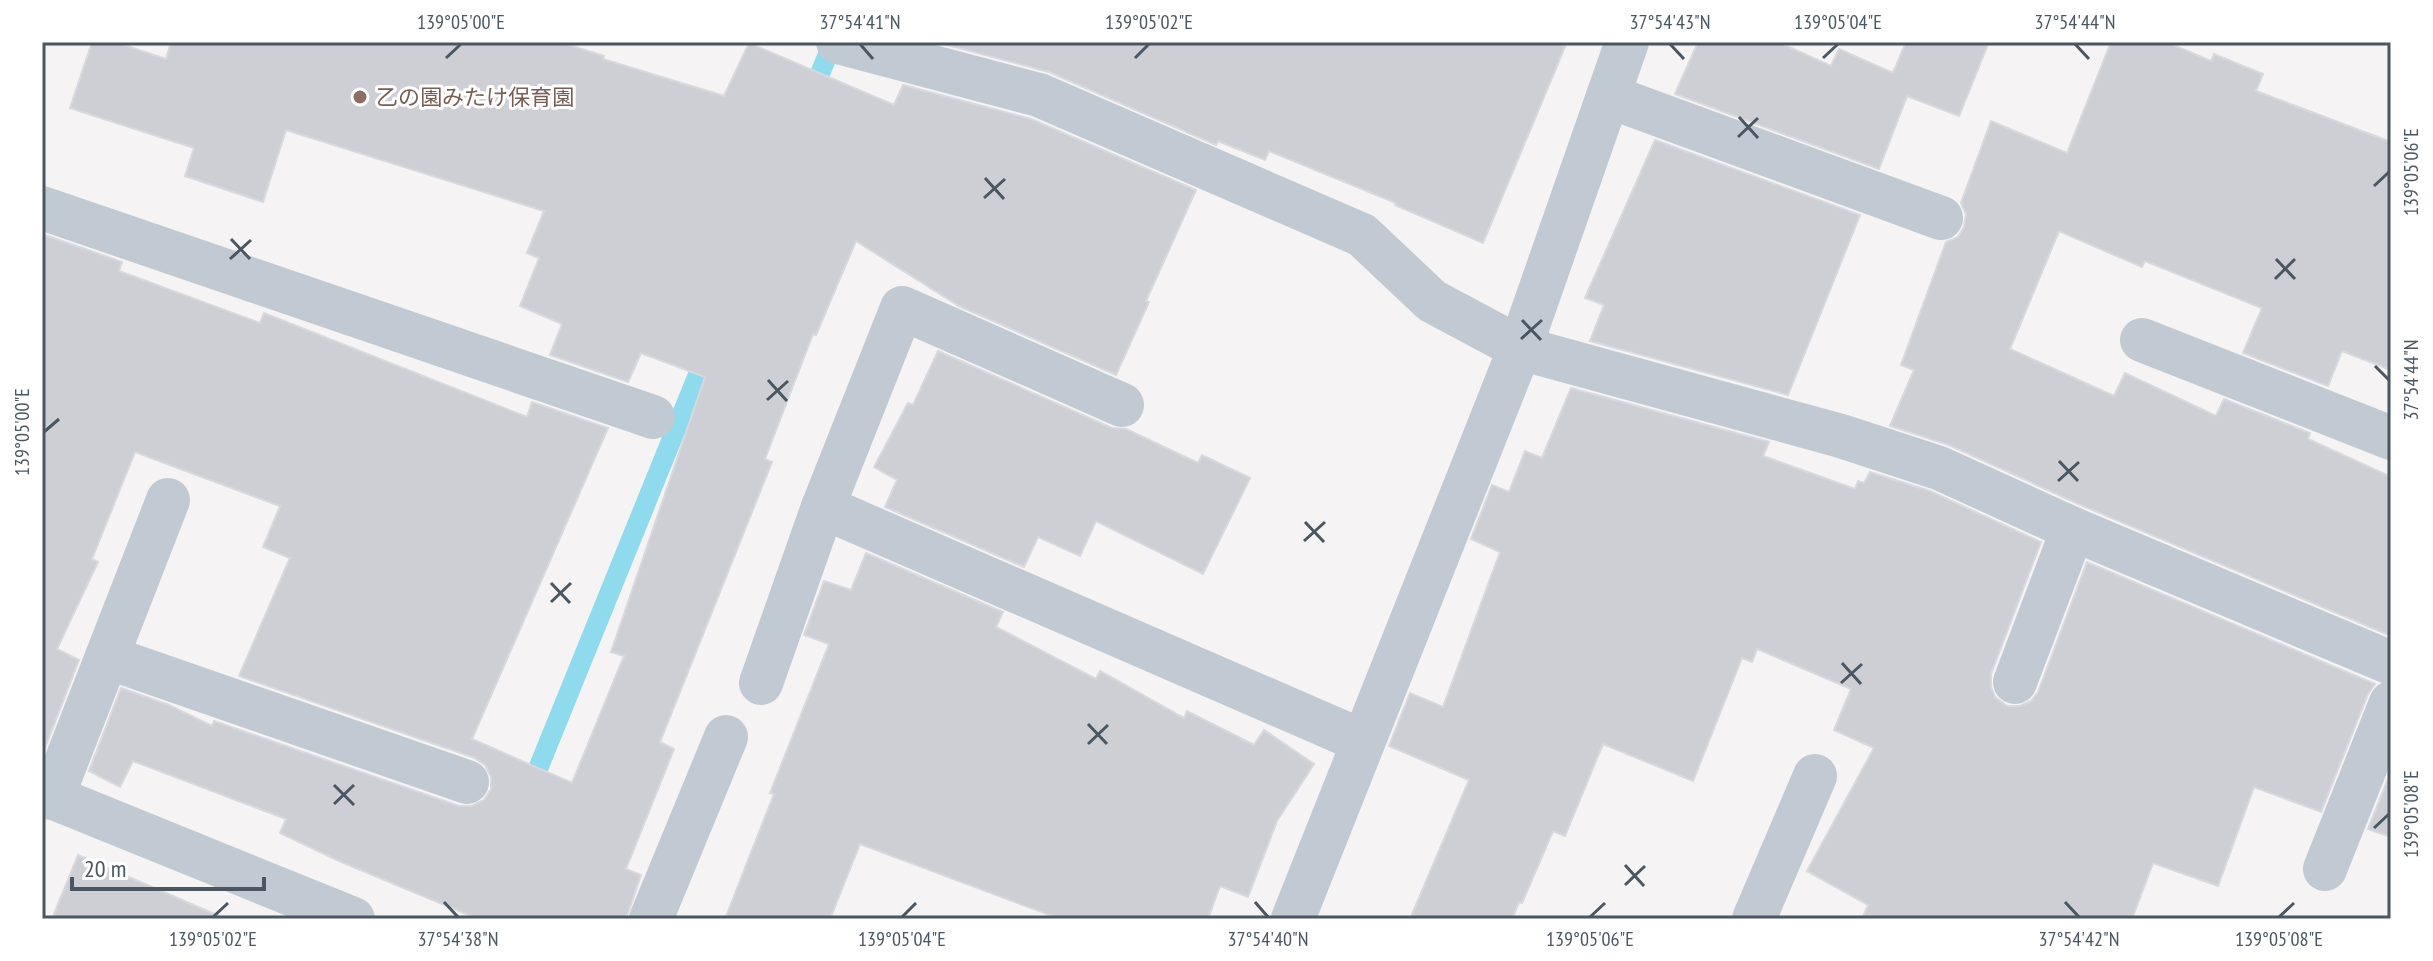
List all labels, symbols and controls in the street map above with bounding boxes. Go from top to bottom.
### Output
text: 139°05'00"E [417,9,505,35]
text: 37°54'41"N [820,9,900,35]
text: 139°05'02"E [1105,9,1193,35]
text: 37°54'43"N [1630,9,1710,35]
text: 139°05'04"E [1794,9,1882,35]
text: 37°54'44"N [2035,9,2115,35]
place label: 乙の園みたけ保育園 [376,83,574,111]
marker: 乙の園みたけ保育園 [351,88,369,106]
text: 139°05'06"E [2398,128,2424,216]
text: 37°54'44"N [2398,340,2424,420]
text: 139°05'00"E [9,388,35,476]
text: 139°05'08"E [2398,770,2424,858]
scale bar [72,841,264,891]
text: 20 m [84,853,126,884]
text: 139°05'02"E [169,926,257,952]
text: 37°54'38"N [418,926,498,952]
text: 139°05'04"E [858,926,946,952]
text: 37°54'40"N [1228,926,1308,952]
text: 139°05'06"E [1546,926,1634,952]
text: 37°54'42"N [2039,926,2119,952]
text: 139°05'08"E [2235,926,2323,952]

